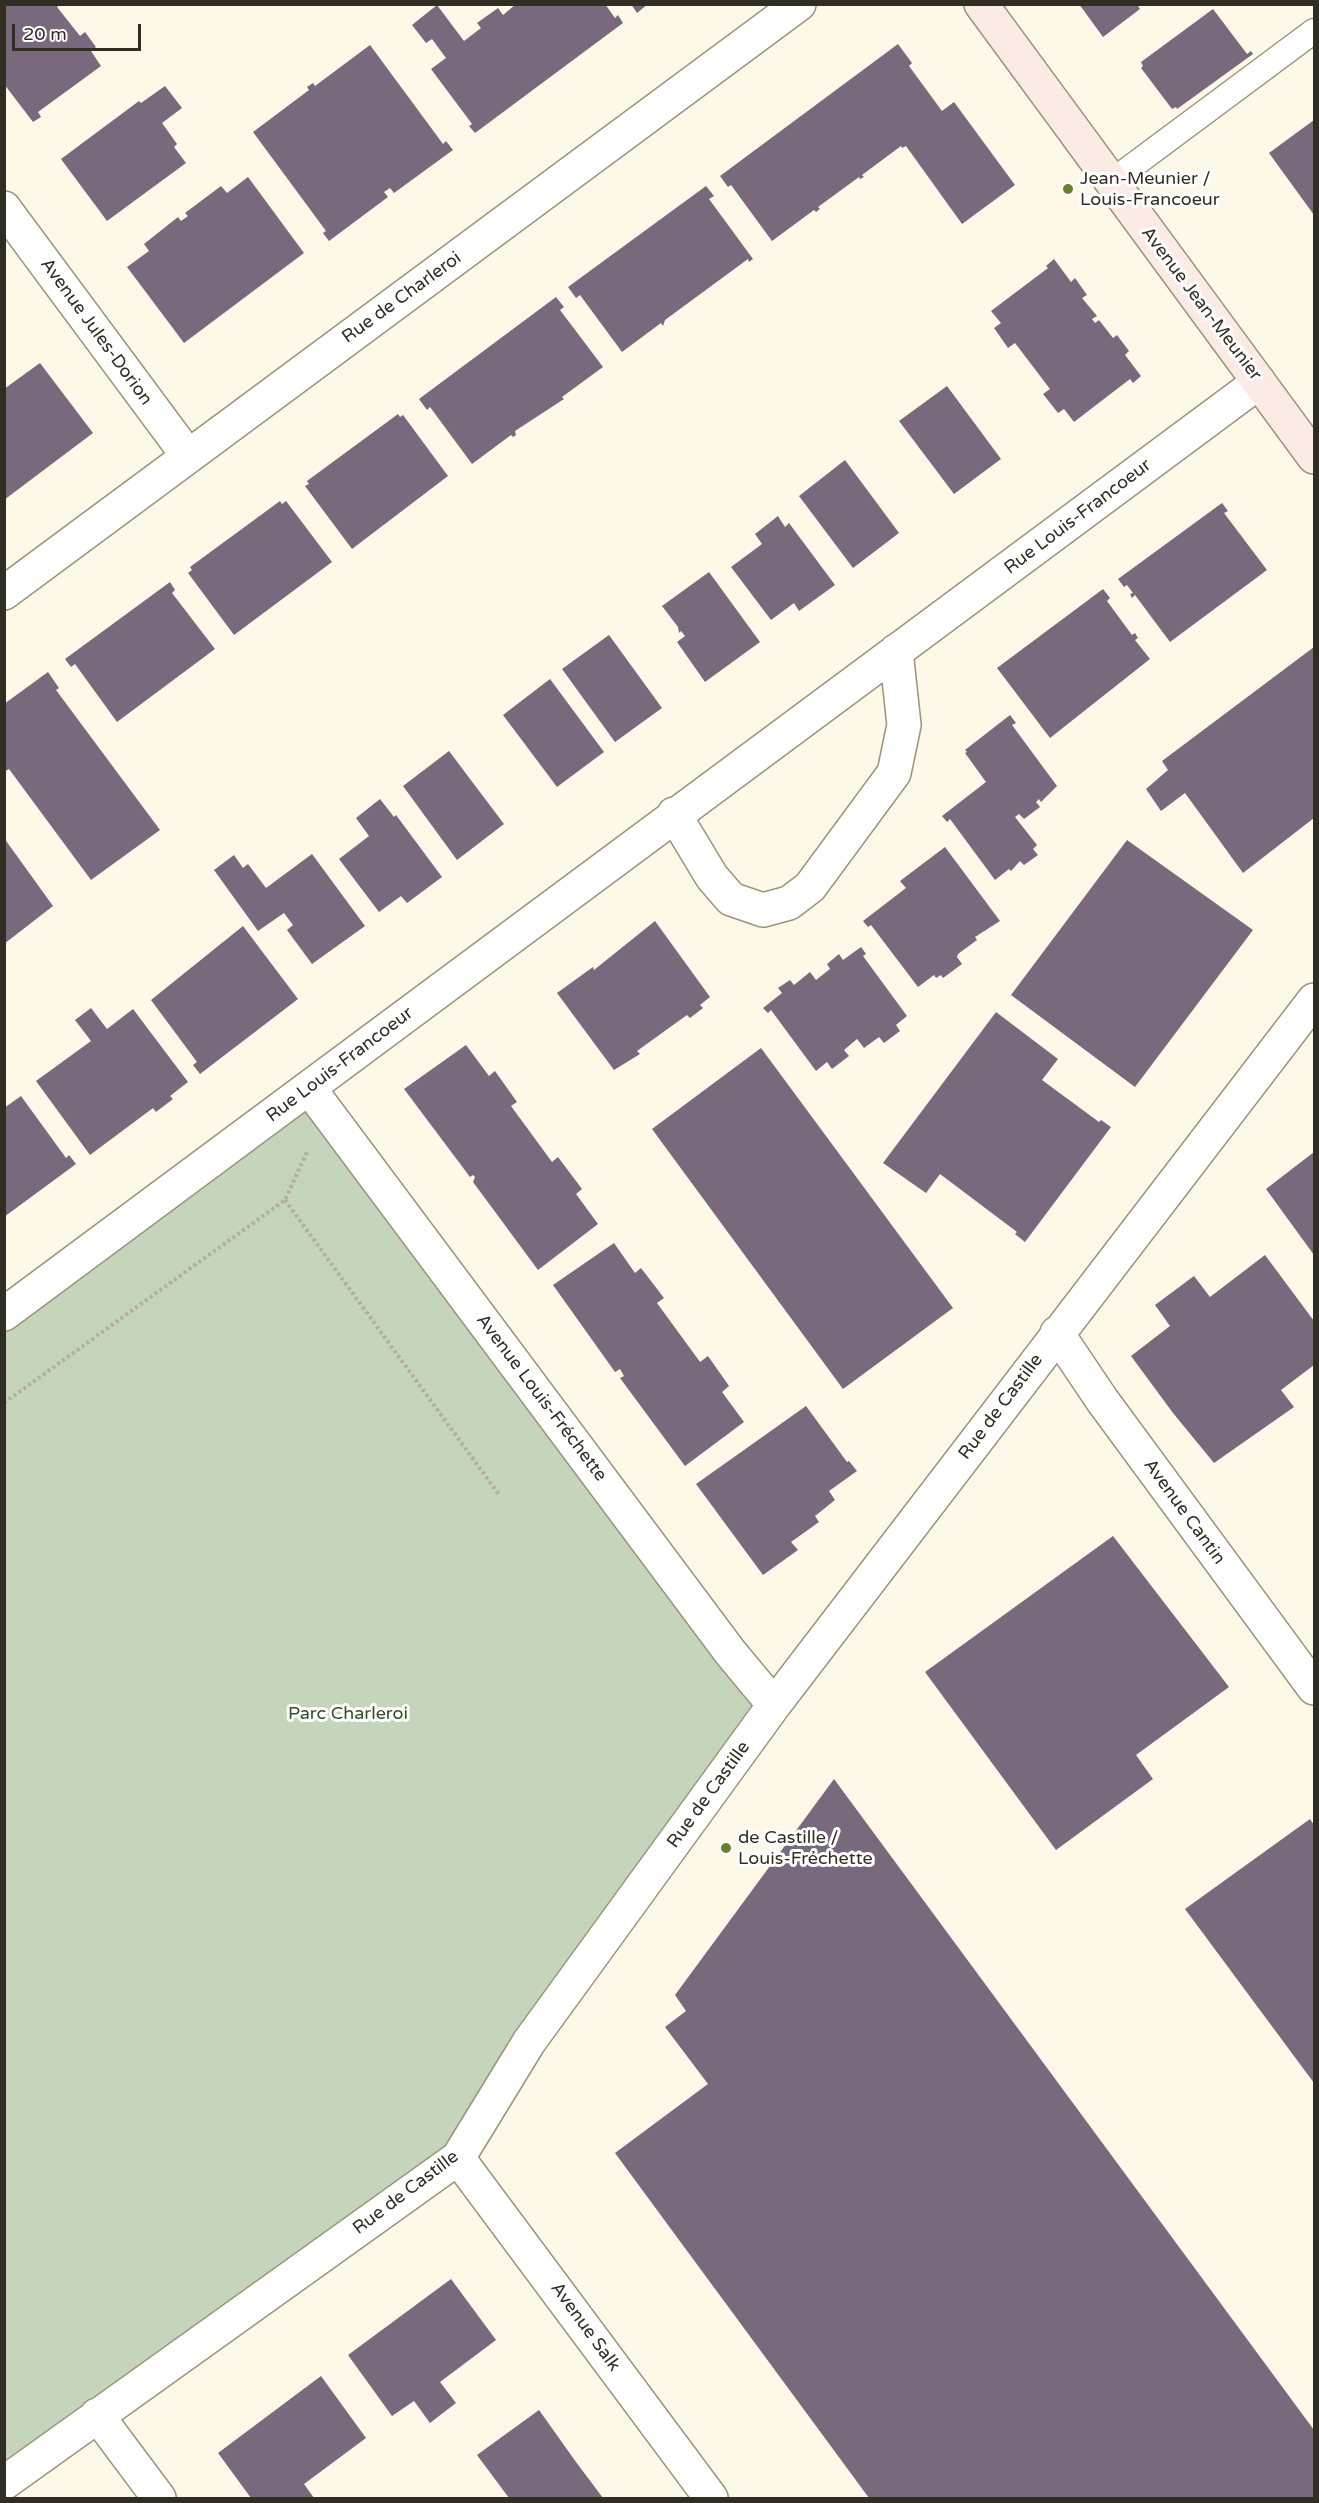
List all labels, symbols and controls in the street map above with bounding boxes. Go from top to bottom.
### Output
scale bar [15,12,144,50]
text: 20 m [23,23,67,45]
place label: Jean-Meunier / Louis-Francoeur [1080,168,1220,210]
marker: Jean-Meunier / Louis-Francoeur [1061,182,1075,196]
street label: Avenue Jean-Meunier [1136,223,1266,385]
street label: Rue de Charleroi [338,248,466,348]
street label: Avenue Jules-Dorion [35,254,157,410]
street label: Rue Louis-Francoeur [1000,455,1156,579]
street label: Rue Louis-Francoeur [262,1003,418,1127]
street label: Avenue Louis-Fréchette [471,1310,611,1486]
street label: Rue de Castille [954,1350,1048,1464]
street label: Avenue Cantin [1139,1455,1229,1569]
park label: Parc Charleroi [288,1703,408,1725]
street label: Rue de Castille [663,1737,755,1853]
place label: de Castille / Louis-Fréchette [738,1827,873,1870]
marker: de Castille / Louis-Fréchette [719,1841,733,1855]
street label: Rue de Castille [349,2146,463,2240]
street label: Avenue Salk [546,2278,624,2376]

